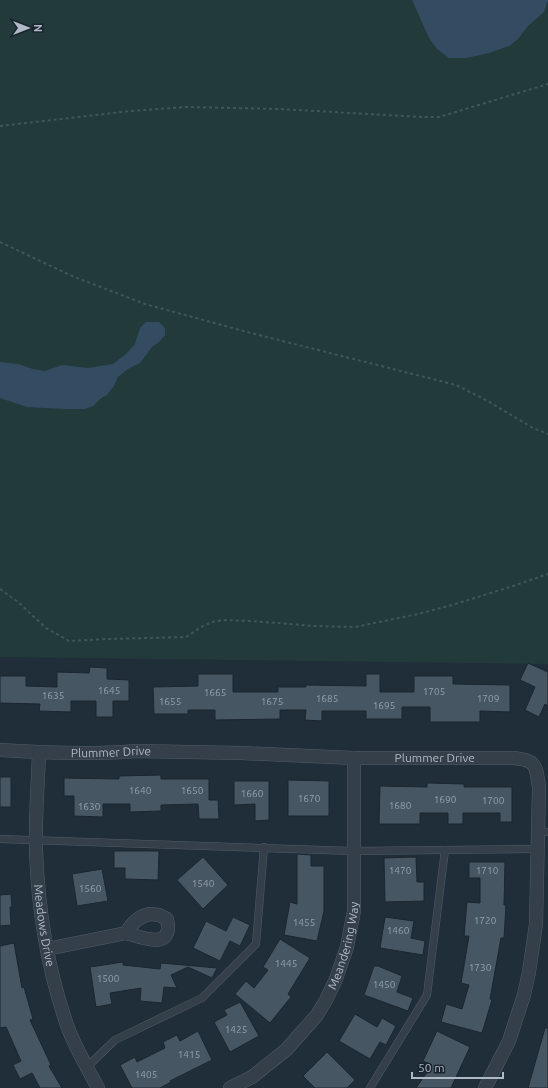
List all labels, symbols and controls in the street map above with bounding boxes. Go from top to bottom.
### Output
north arrow [8,8,48,48]
text: N [32,24,44,32]
house number: 1645 [98,685,120,696]
house number: 1705 [423,686,445,697]
house number: 1665 [204,687,226,698]
house number: 1635 [42,690,64,701]
house number: 1685 [316,693,338,704]
house number: 1709 [477,693,499,704]
house number: 1655 [159,696,181,707]
house number: 1675 [261,696,283,707]
house number: 1695 [373,700,395,711]
street label: Plummer Drive [71,744,151,759]
street label: Plummer Drive [395,751,475,764]
house number: 1640 [129,785,152,796]
house number: 1650 [181,785,204,796]
house number: 1660 [241,788,264,799]
house number: 1670 [298,793,321,804]
house number: 1690 [434,794,457,805]
house number: 1700 [482,795,505,806]
house number: 1680 [389,800,412,811]
house number: 1630 [78,801,101,812]
house number: 1470 [389,865,412,876]
house number: 1710 [476,865,499,876]
house number: 1540 [192,878,215,889]
house number: 1560 [79,883,102,894]
street label: Meadows Drive [32,884,57,968]
street label: Meandering Way [325,902,360,991]
house number: 1720 [474,915,497,926]
house number: 1455 [293,917,315,928]
house number: 1460 [387,925,410,936]
house number: 1445 [275,958,297,969]
house number: 1730 [469,962,492,973]
house number: 1500 [97,973,120,984]
house number: 1450 [373,979,396,990]
house number: 1425 [225,1024,247,1035]
house number: 1415 [178,1049,200,1060]
scale bar [412,1054,503,1080]
text: 50 m [418,1061,445,1074]
house number: 1405 [135,1069,157,1080]

